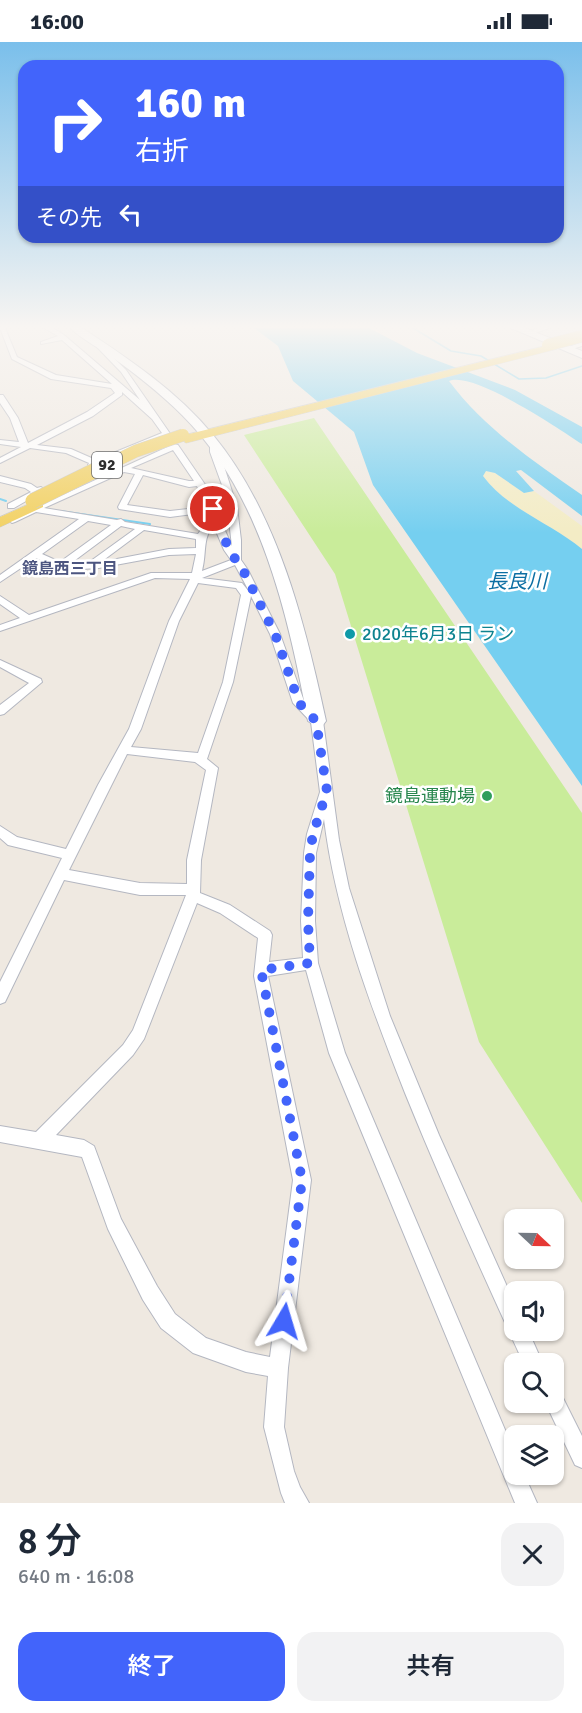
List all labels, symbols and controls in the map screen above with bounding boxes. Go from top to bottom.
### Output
text: 16:00 [30,8,84,35]
text: 160 m [135,78,246,129]
icon: right [36,84,114,162]
text: 右折 [135,135,189,168]
icon: left [114,198,147,231]
text: その先 [36,204,102,231]
road number: 92 [92,452,122,478]
pin [187,483,238,534]
icon: arrive [196,492,229,525]
district label: 鏡島西三丁目 [22,559,118,579]
water label: 長良川 [487,569,549,594]
place label: 2020年6月3日 ラン [362,623,514,645]
marker: 2020年6月3日 ラン [343,627,357,641]
place label: 鏡島運動場 [385,785,475,807]
marker: 鏡島運動場 [480,789,494,803]
north arrow [504,1209,564,1269]
map controls [504,1209,564,1485]
button: sound [504,1281,564,1341]
position arrow [252,1289,316,1353]
button: search [504,1353,564,1413]
button: layers [504,1425,564,1485]
text: 8 分 [18,1519,81,1564]
button: close [501,1523,564,1586]
text: 640 m · 16:08 [18,1564,134,1589]
button: 終了 [18,1632,285,1701]
button: 共有 [297,1632,564,1701]

